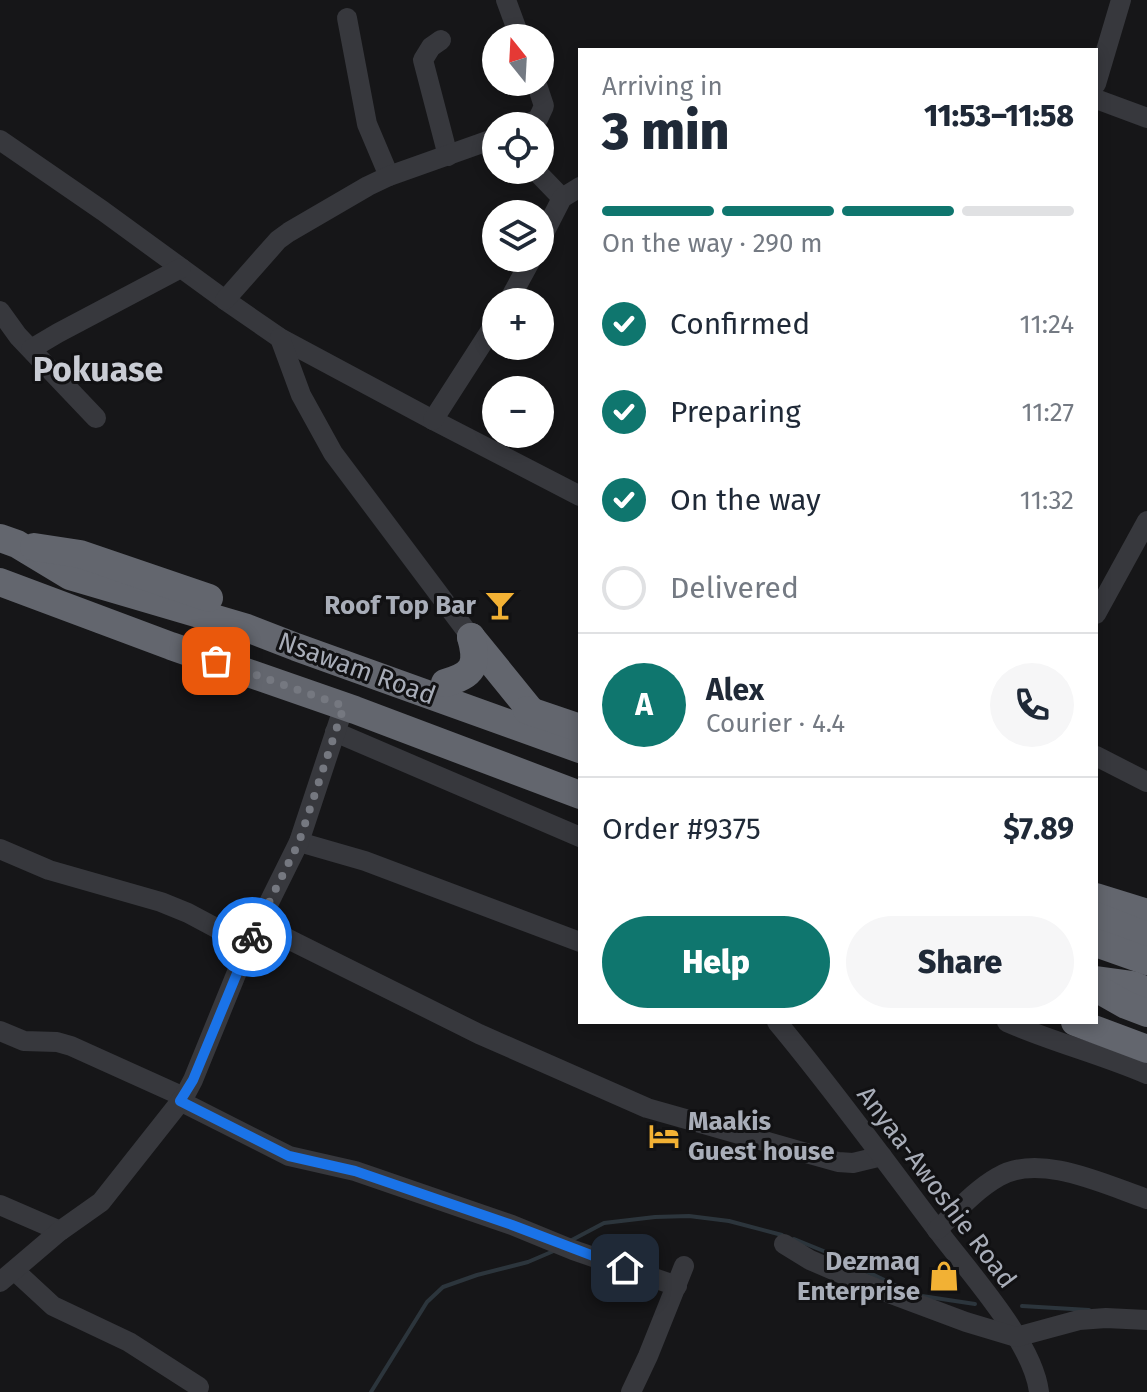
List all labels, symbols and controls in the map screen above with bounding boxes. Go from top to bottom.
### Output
north arrow [482,24,554,96]
map controls [482,24,554,448]
text: Arriving in [602,71,723,102]
text: 11:53–11:58 [924,98,1074,134]
text: 3 min [602,100,730,163]
button: locate [482,112,554,184]
button: layers [482,200,554,272]
text: On the way · 290 m [602,228,823,259]
button: + [482,288,554,360]
icon: check [602,302,646,346]
text: Confirmed [670,306,810,342]
text: 11:24 [1020,309,1074,340]
district label: Pokuase [33,349,163,390]
button: − [482,376,554,448]
icon: check [602,390,646,434]
text: Preparing [670,394,801,430]
text: 11:27 [1021,397,1074,428]
icon: check [602,478,646,522]
text: On the way [670,482,821,518]
text: 11:32 [1020,485,1074,516]
text: Delivered [670,570,799,606]
bar icon: Roof Top Bar [483,588,517,622]
place label: Roof Top Bar [324,590,477,621]
street label: Nsawam Road [274,626,440,711]
pin [182,627,250,695]
icon: bag [194,639,238,683]
button: phone [990,663,1074,747]
text: Alex [706,672,764,708]
text: A [635,687,653,723]
text: Courier · 4.4 [706,708,845,739]
text: Order #9375 [602,811,761,847]
text: $7.89 [1003,811,1074,847]
courier [212,897,292,977]
icon: bike [230,915,274,959]
button: Help [602,916,830,1008]
button: Share [846,916,1074,1008]
street label: Anyaa-Awoshie Road [851,1080,1023,1294]
place label: Maakis Guest house [688,1106,835,1167]
hotel icon: Maakis Guest house [647,1119,681,1153]
pin [591,1234,659,1302]
icon: home [603,1246,647,1290]
place label: Dezmaq Enterprise [797,1246,920,1307]
shop icon: Dezmaq Enterprise [927,1259,961,1293]

